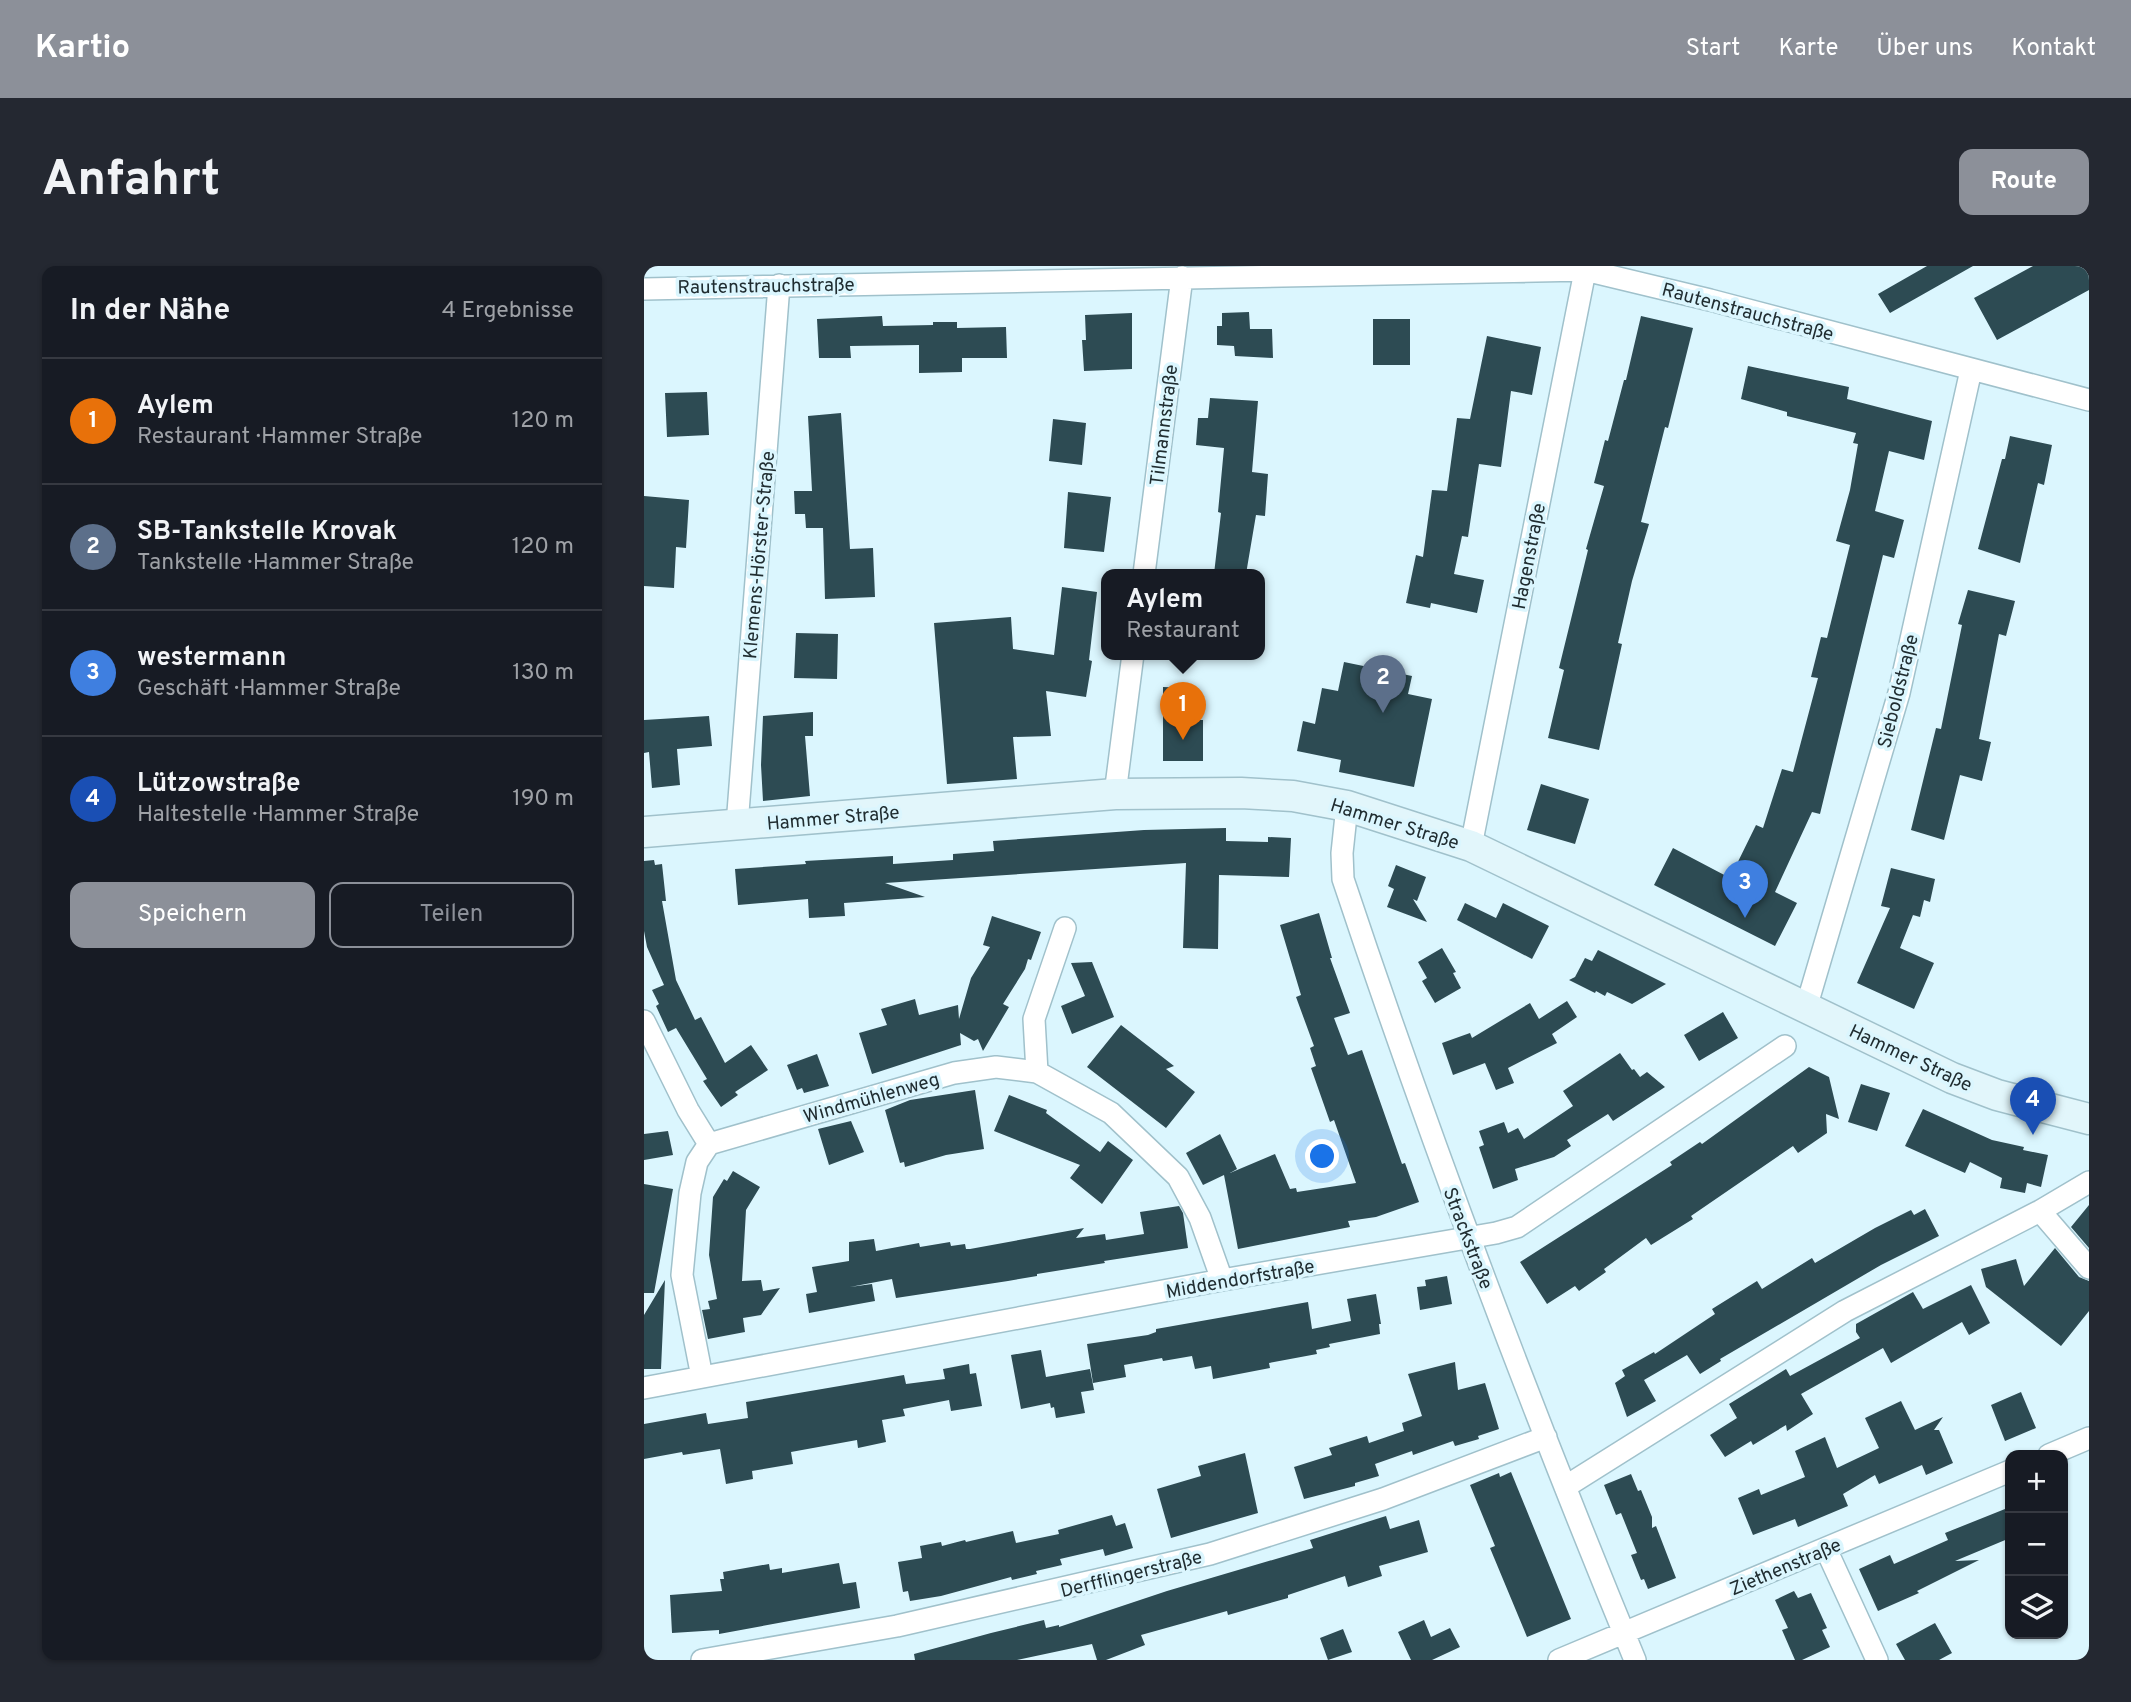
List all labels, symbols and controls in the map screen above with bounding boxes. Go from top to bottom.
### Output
text: Kartio [35,28,130,70]
text: Start [1686,34,1740,64]
text: Karte [1778,34,1838,64]
text: Über uns [1876,34,1973,64]
text: Kontakt [2011,34,2096,64]
button: Route [1959,149,2089,215]
text: Anfahrt [42,151,220,213]
street label: Rautenstrauchstraße [677,273,855,301]
street label: Rautenstrauchstraße [1659,278,1836,347]
text: In der Nähe [70,293,230,330]
text: 4 Ergebnisse [442,297,574,326]
street label: Tilmannstraße [1146,363,1184,487]
text: Aylem [137,390,214,423]
text: 1 [88,407,98,436]
text: 120 m [512,407,574,436]
text: Restaurant · Hammer Straße [137,423,422,452]
street label: Klemens-Hörster-Straße [739,450,781,660]
street label: Hagenstraße [1508,501,1552,611]
text: SB-Tankstelle Krovak [137,516,397,549]
text: 2 [86,533,100,562]
text: 120 m [512,533,574,562]
text: Tankstelle · Hammer Straße [137,549,414,578]
popup [1101,569,1265,660]
text: Aylem [1126,584,1203,617]
text: Restaurant [1126,617,1240,646]
street label: Sieboldstraße [1873,632,1925,751]
text: westermann [137,642,286,675]
pin: 2 [1360,655,1406,713]
text: 3 [86,659,100,688]
text: 130 m [512,659,574,688]
text: Geschäft · Hammer Straße [137,675,401,704]
pin: 1 [1160,682,1206,740]
text: Lützowstraße [137,768,301,801]
text: 4 [86,785,100,814]
text: 190 m [512,785,574,814]
street label: Hammer Straße [1327,794,1462,856]
text: Haltestelle · Hammer Straße [137,801,419,830]
street label: Hammer Straße [766,801,901,837]
pin: 3 [1722,860,1768,918]
button: Speichern [70,882,315,948]
button: Teilen [329,882,574,948]
street label: Hammer Straße [1845,1020,1976,1098]
street label: Windmühlenweg [801,1068,942,1130]
pin: 4 [2010,1077,2056,1135]
your location [1305,1139,1339,1173]
street label: Strackstraße [1437,1184,1498,1293]
street label: Middendorfstraße [1164,1255,1316,1305]
map controls [2005,1450,2068,1639]
button: + [2005,1450,2068,1513]
button: − [2005,1513,2068,1576]
street label: Ziethenstraße [1726,1534,1845,1602]
street label: Derfflingerstraße [1058,1546,1205,1604]
button: layers [2005,1576,2068,1639]

